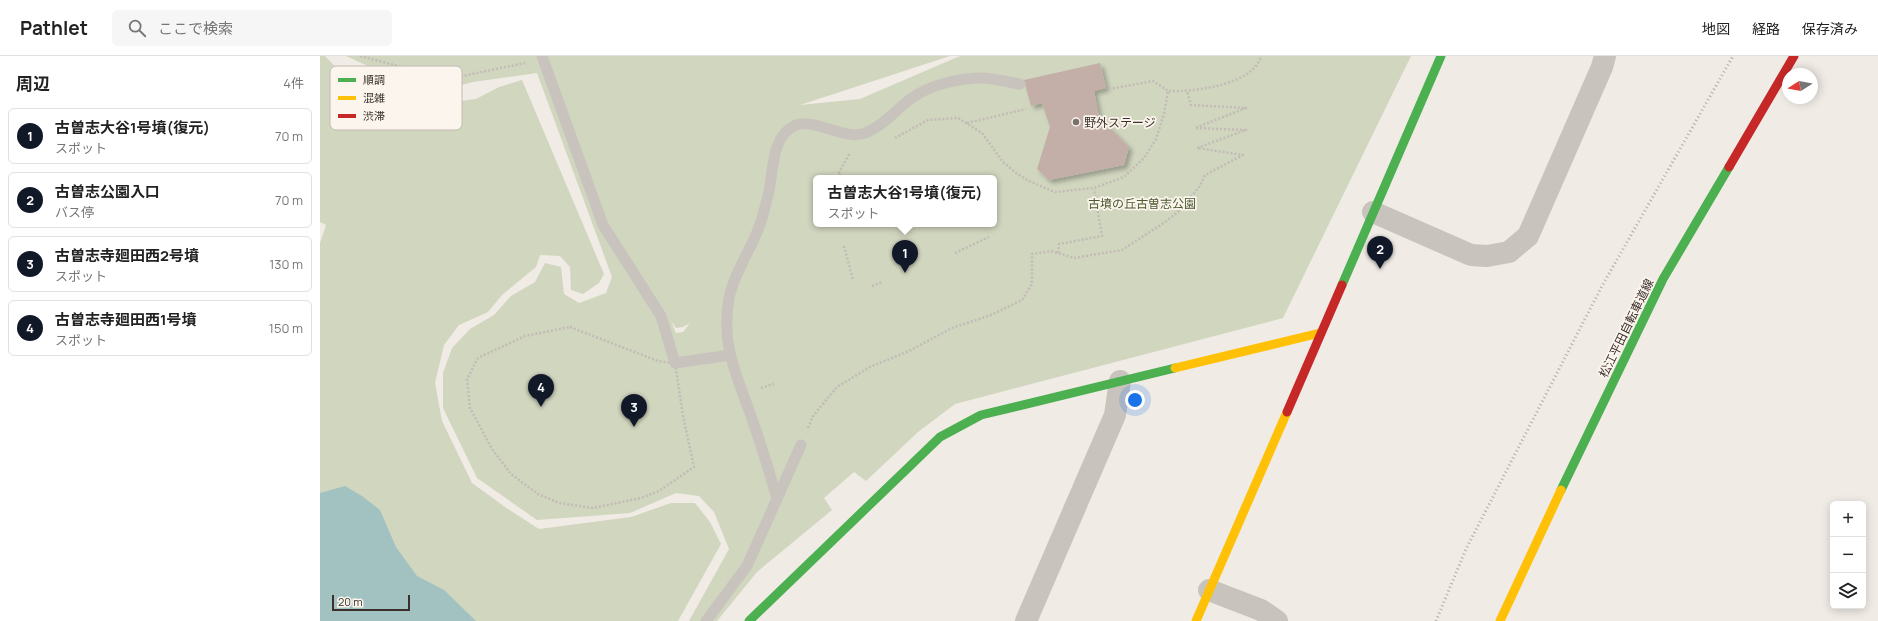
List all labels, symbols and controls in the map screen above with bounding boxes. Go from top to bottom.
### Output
search box [112,10,392,46]
text: Pathlet [20,15,88,41]
icon: search [126,17,148,39]
text: ここで検索 [158,18,233,39]
text: 地図 [1702,19,1730,38]
text: 経路 [1752,19,1780,38]
text: 保存済み [1802,19,1858,38]
legend [330,66,462,130]
north arrow [1782,68,1818,104]
text: 周辺 [16,72,50,95]
text: 順調 [363,72,385,87]
text: 4件 [283,74,304,92]
text: 混雑 [363,90,385,105]
text: 渋滞 [363,108,385,123]
place label: 野外ステージ [1084,114,1156,131]
text: 古曽志大谷1号墳(復元) [55,117,210,138]
marker: 野外ステージ [1071,117,1081,127]
text: 1 [27,127,33,145]
text: 70 m [275,127,303,145]
text: スポット [55,139,107,157]
popup [813,175,997,227]
text: 古曽志公園入口 [55,181,160,202]
text: 古曽志大谷1号墳(復元) [827,182,983,203]
text: 2 [26,191,34,209]
text: 70 m [275,191,303,209]
park label: 古墳の丘古曽志公園 [1088,195,1196,212]
text: バス停 [55,203,94,221]
text: スポット [827,204,879,222]
pin: 2 [1367,236,1393,269]
pin: 1 [892,240,918,273]
text: 古曽志寺廻田西2号墳 [55,245,199,266]
text: 3 [26,255,34,273]
text: 130 m [269,255,303,273]
text: スポット [55,267,107,285]
street label: 松江平田自転車道線 [1595,276,1657,380]
text: 古曽志寺廻田西1号墳 [55,309,197,330]
text: 4 [26,319,34,337]
text: 150 m [269,319,303,337]
text: スポット [55,331,107,349]
pin: 4 [528,374,554,407]
your location [1125,390,1145,410]
pin: 3 [621,394,647,427]
map controls [1830,501,1866,609]
button: + [1830,501,1866,537]
button: − [1830,537,1866,573]
button: layers [1830,573,1866,609]
scale bar [332,593,410,612]
text: 20 m [338,594,363,609]

